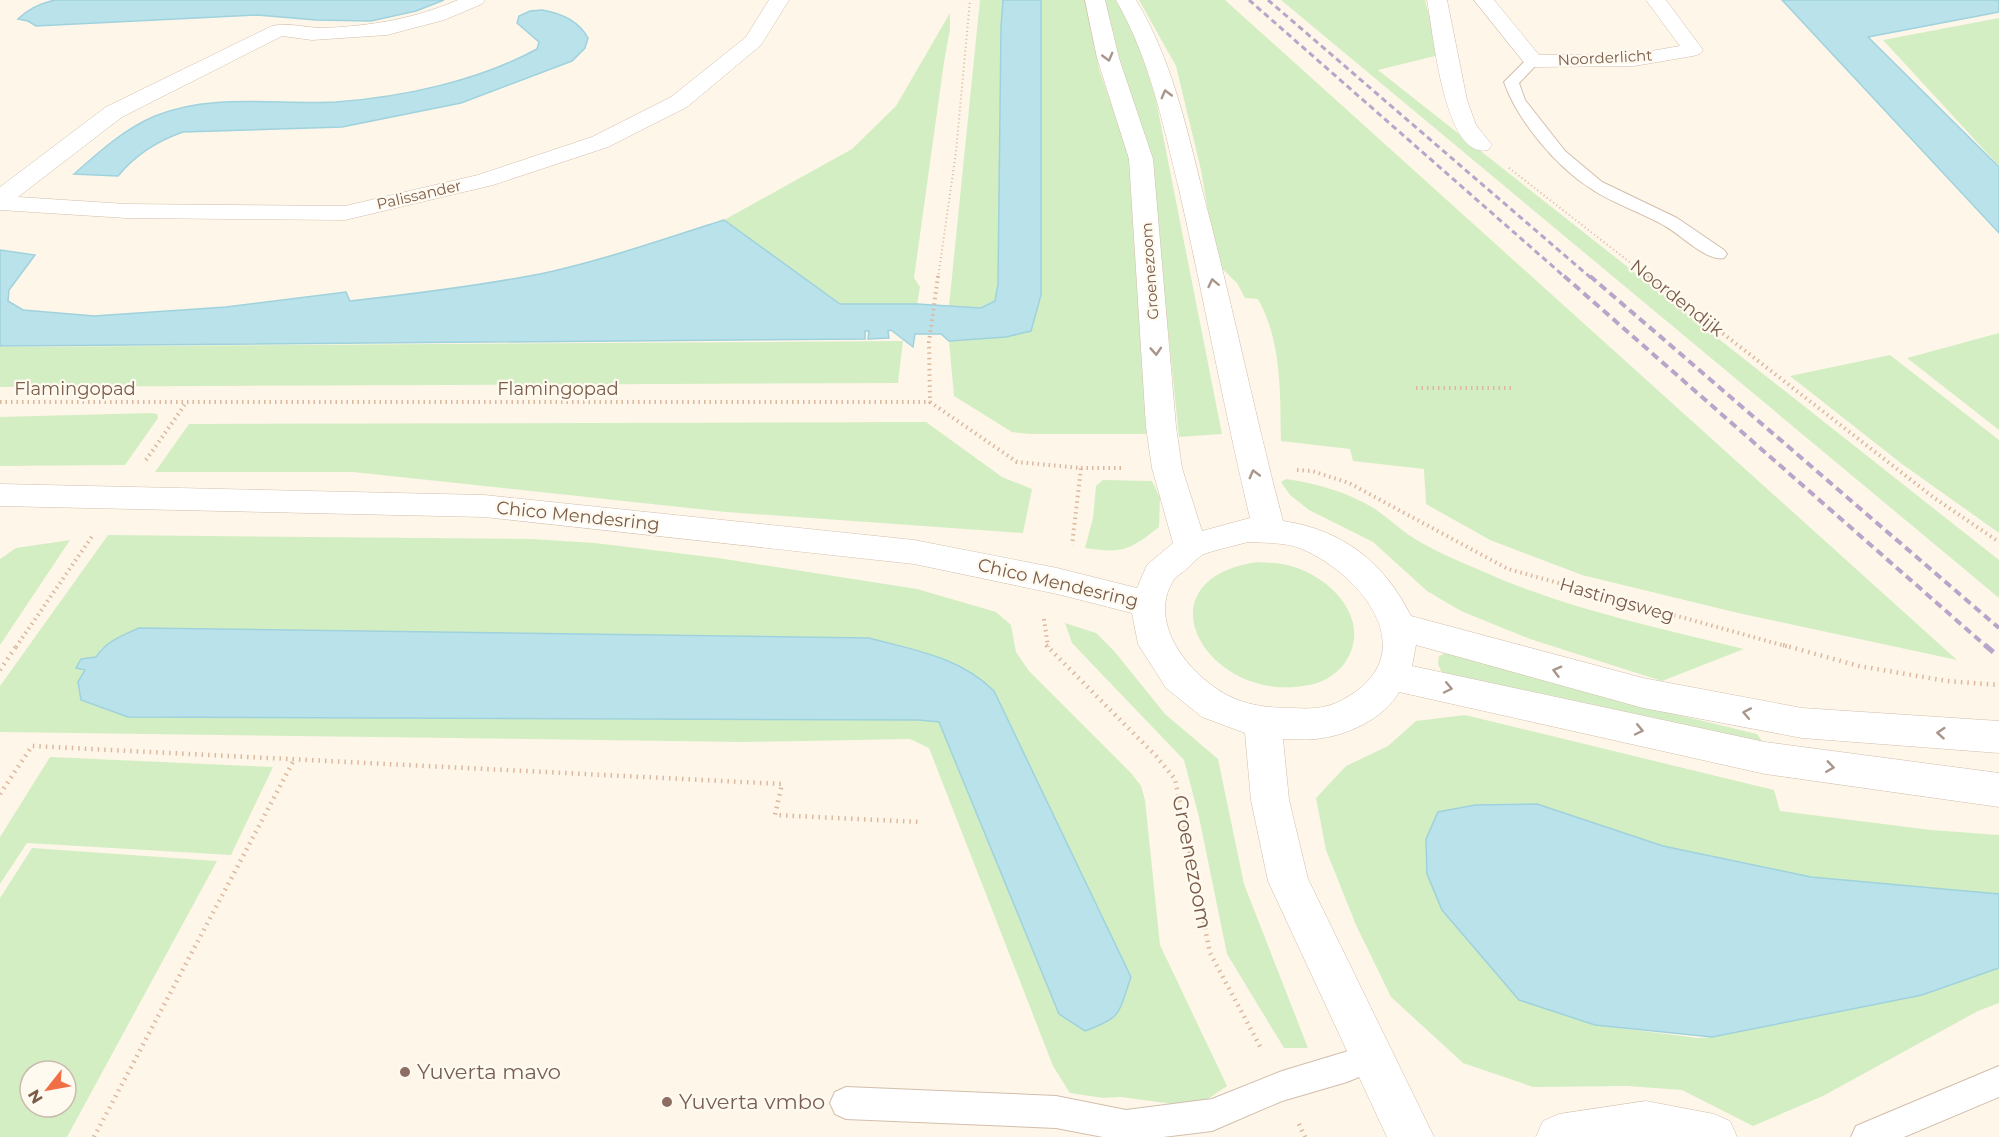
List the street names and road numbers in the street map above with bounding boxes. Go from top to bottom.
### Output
street label: Noorderlicht [1557,46,1653,69]
street label: Palissander [375,176,463,213]
street label: Groenezoom [1137,222,1162,320]
street label: Noordendijk [1626,255,1728,341]
street label: Flamingopad [14,378,136,400]
street label: Flamingopad [497,378,619,400]
street label: Chico Mendesring [495,496,661,536]
street label: Chico Mendesring [975,554,1141,612]
street label: Hastingsweg [1557,573,1677,627]
street label: Groenezoom [1167,793,1218,931]

